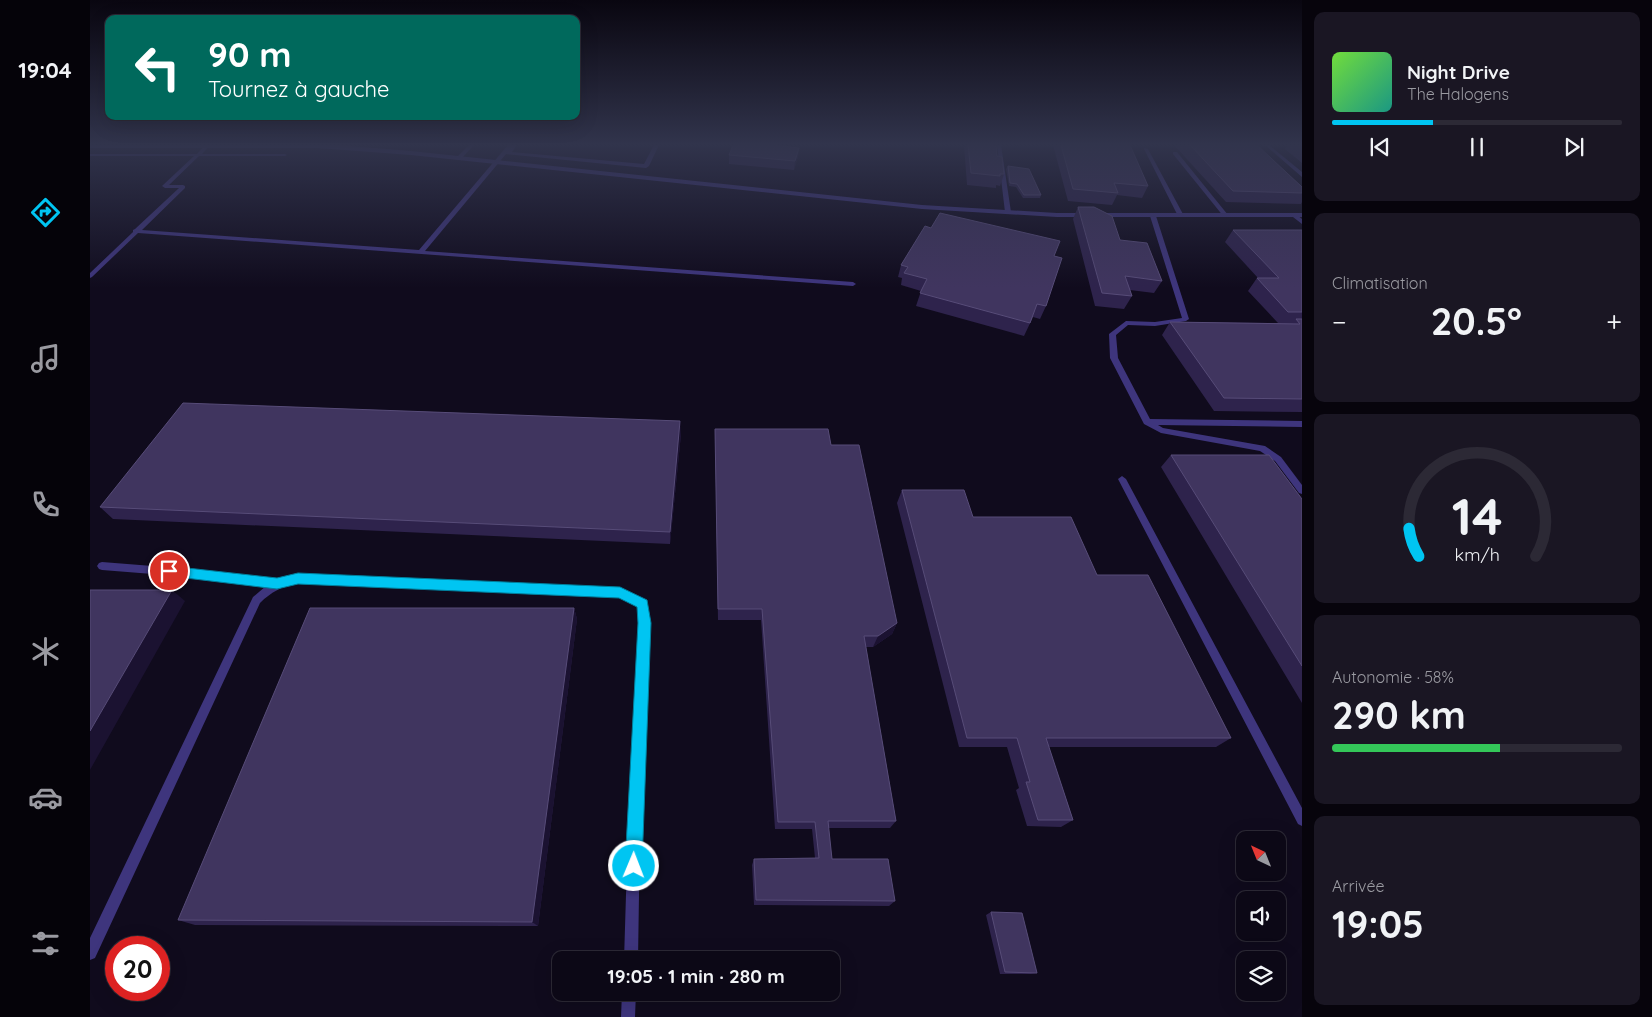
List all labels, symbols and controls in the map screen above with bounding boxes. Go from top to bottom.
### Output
text: 90 m [208,32,291,76]
icon: left [125,35,190,100]
text: 19:04 [18,56,72,84]
text: Night Drive [1407,60,1510,84]
text: Tournez à gauche [208,75,390,103]
text: The Halogens [1407,84,1509,104]
icon: previous [1366,133,1394,161]
icon: pause [1463,133,1491,161]
icon: next [1560,133,1588,161]
icon: directions [28,195,63,230]
text: Climatisation [1332,273,1428,293]
text: 20.5° [1431,297,1522,345]
text: − [1332,304,1347,339]
text: + [1606,304,1622,339]
icon: music [28,341,63,376]
text: 14 [1452,483,1502,548]
icon: phone [28,487,63,522]
text: km/h [1454,543,1500,565]
pin [148,550,190,592]
icon: arrive [155,557,183,585]
icon: climate [28,634,63,669]
text: Autonomie · 58% [1332,667,1454,687]
text: 290 km [1332,691,1466,739]
icon: car [28,780,63,815]
north arrow [1236,831,1286,881]
map controls [1236,831,1286,1001]
position arrow [607,839,659,891]
text: Arrivée [1332,876,1385,896]
button: sound [1236,891,1286,941]
text: 19:05 [1332,900,1424,948]
icon: filters [28,926,63,961]
speed limit sign: 20 [105,936,170,1001]
button: layers [1236,951,1286,1001]
text: 19:05 · 1 min · 280 m [607,964,785,988]

